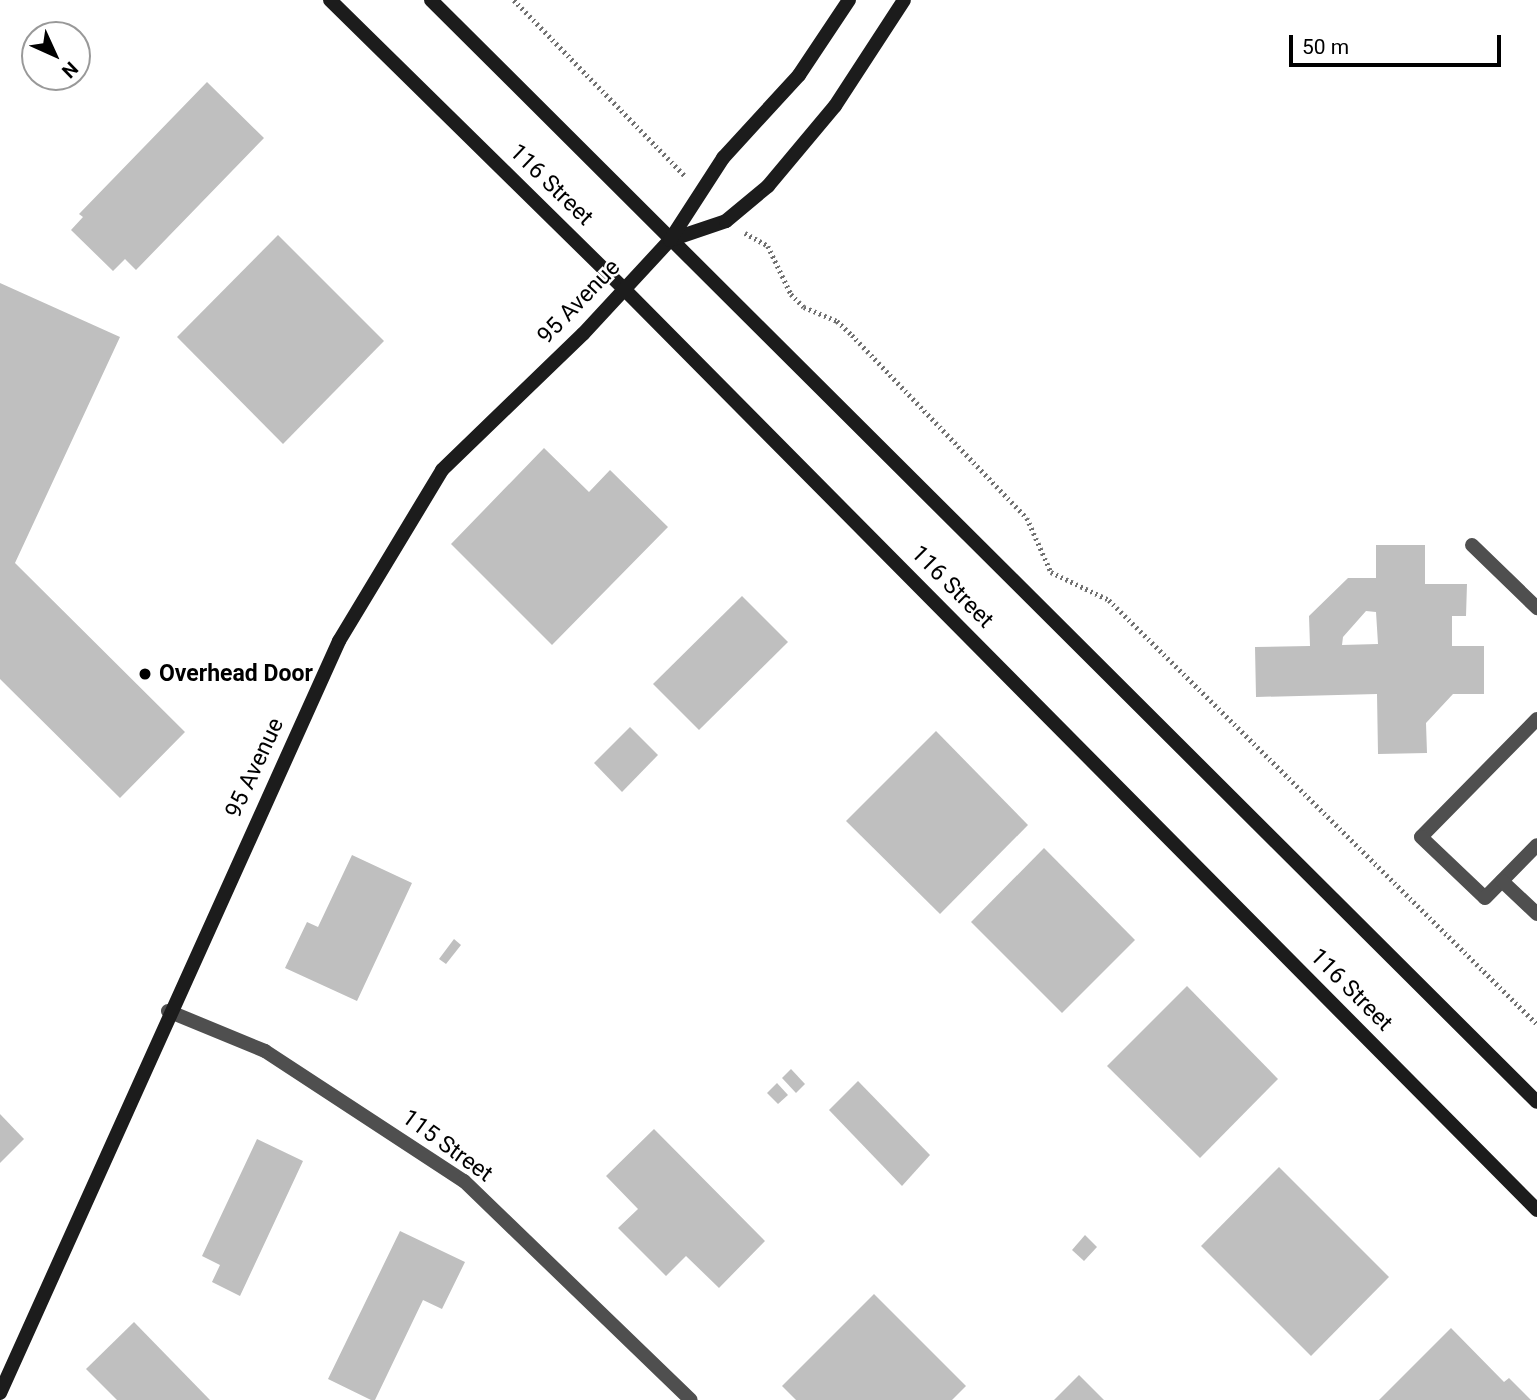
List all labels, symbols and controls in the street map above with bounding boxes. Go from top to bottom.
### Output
north arrow [21,21,91,91]
scale bar [1292,21,1504,65]
text: 50 m [1302,35,1349,59]
text: N [57,57,83,83]
street label: 116 Street [504,139,598,231]
street label: 95 Avenue [532,254,626,350]
street label: 116 Street [905,540,999,634]
place label: Overhead Door [159,660,313,688]
marker: Overhead Door [137,666,153,682]
street label: 95 Avenue [220,714,290,822]
street label: 116 Street [1304,943,1398,1037]
street label: 115 Street [396,1104,498,1188]

